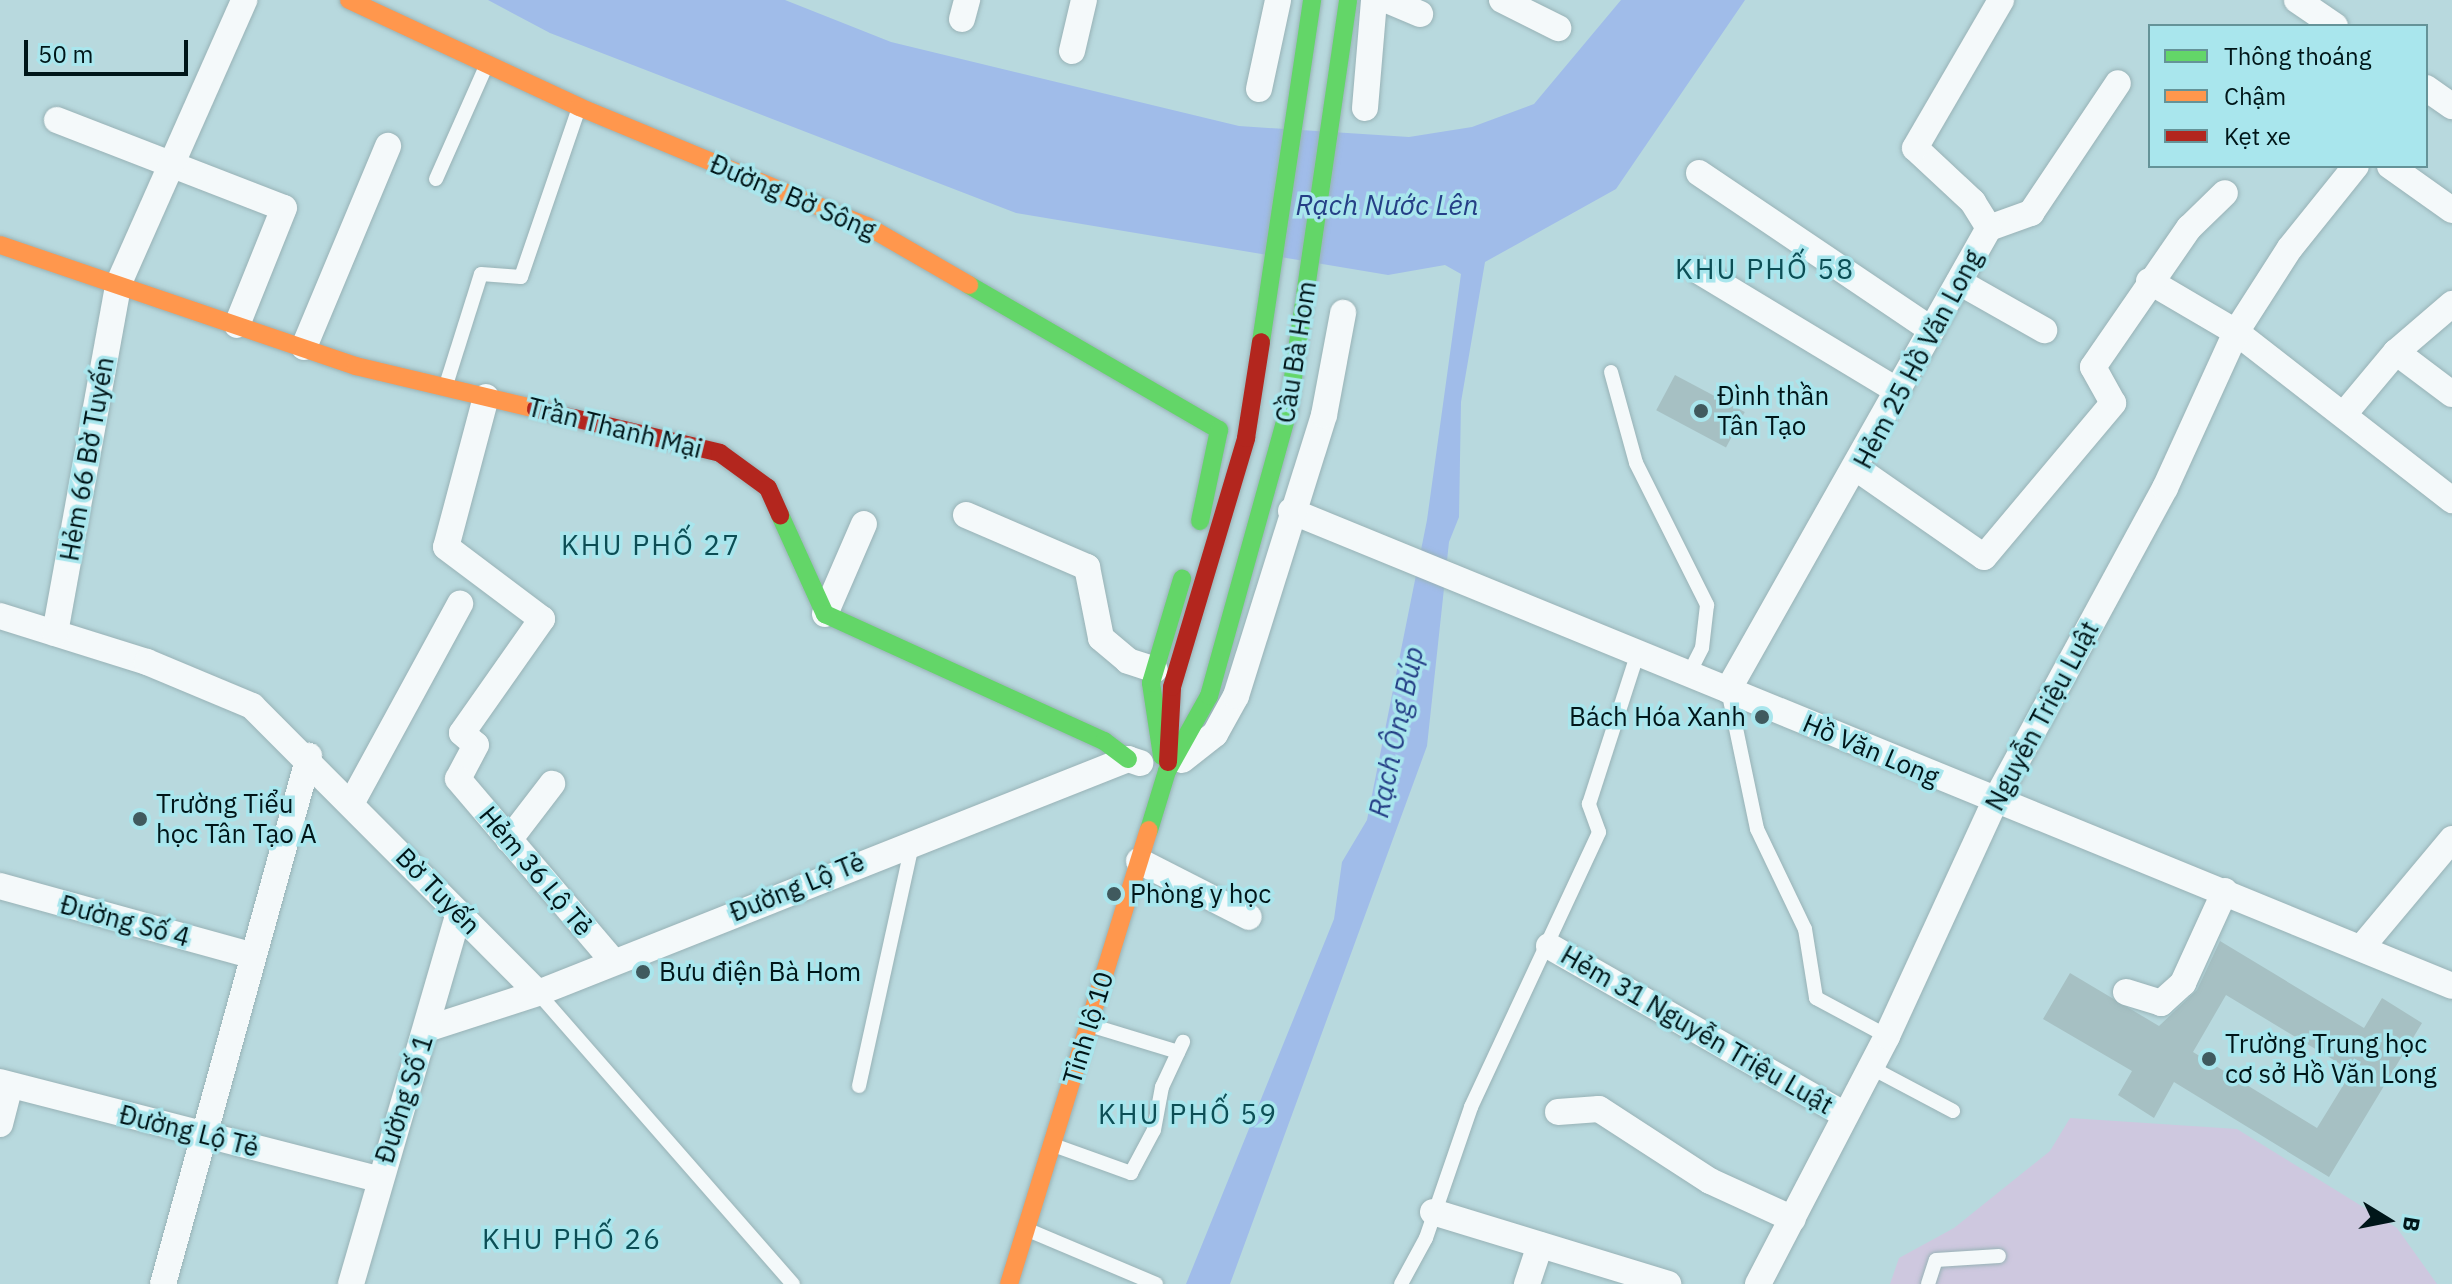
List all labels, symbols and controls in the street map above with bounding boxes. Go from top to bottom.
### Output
scale bar [28,24,192,74]
legend [2148,24,2428,168]
text: 50 m [38,38,93,70]
text: Thông thoáng [2224,40,2371,72]
text: Chậm [2224,80,2286,112]
text: Kẹt xe [2224,120,2291,152]
street label: Đường Bờ Sông [705,148,881,246]
water label: Rạch Nước Lên [1296,188,1478,222]
street label: Hẻm 25 Hồ Văn Long [1847,244,1989,474]
district label: KHU PHỐ 58 [1675,252,1855,286]
street label: Cầu Bà Hom [1269,279,1323,425]
street label: Hẻm 66 Bờ Tuyến [54,354,120,564]
place label: Đình thần Tân Tạo [1717,380,1829,442]
street label: Trần Thanh Mại [525,391,705,465]
marker: Đình thần Tân Tạo [1692,402,1710,420]
district label: KHU PHỐ 27 [561,528,741,562]
street label: Nguyễn Triệu Luật [1979,616,2105,816]
water label: Rạch Ông Búp [1361,643,1431,821]
place label: Bách Hóa Xanh [1569,701,1746,733]
street label: Hồ Văn Long [1798,707,1944,793]
marker: Bách Hóa Xanh [1753,708,1771,726]
place label: Trường Tiểu học Tân Tạo A [156,788,317,850]
street label: Hẻm 36 Lộ Tẻ [473,800,599,942]
marker: Trường Tiểu học Tân Tạo A [131,810,149,828]
street label: Bờ Tuyến [389,841,487,941]
street label: Đường Lộ Tẻ [725,846,869,928]
place label: Phòng y học [1130,878,1271,910]
marker: Phòng y học [1105,885,1123,903]
street label: Đường Số 4 [57,889,193,953]
street label: Hẻm 31 Nguyễn Triệu Luật [1555,939,1839,1121]
place label: Bưu điện Bà Hom [659,956,861,988]
marker: Bưu điện Bà Hom [634,963,652,981]
street label: Tỉnh lộ 10 [1056,968,1120,1088]
place label: Trường Trung học cơ sở Hồ Văn Long [2225,1028,2437,1090]
street label: Đường Số 1 [369,1031,439,1167]
marker: Trường Trung học cơ sở Hồ Văn Long [2200,1050,2218,1068]
district label: KHU PHỐ 59 [1098,1097,1278,1131]
street label: Đường Lộ Tẻ [116,1099,262,1163]
north arrow [2348,1180,2428,1260]
text: B [2397,1215,2428,1234]
district label: KHU PHỐ 26 [482,1222,662,1256]

